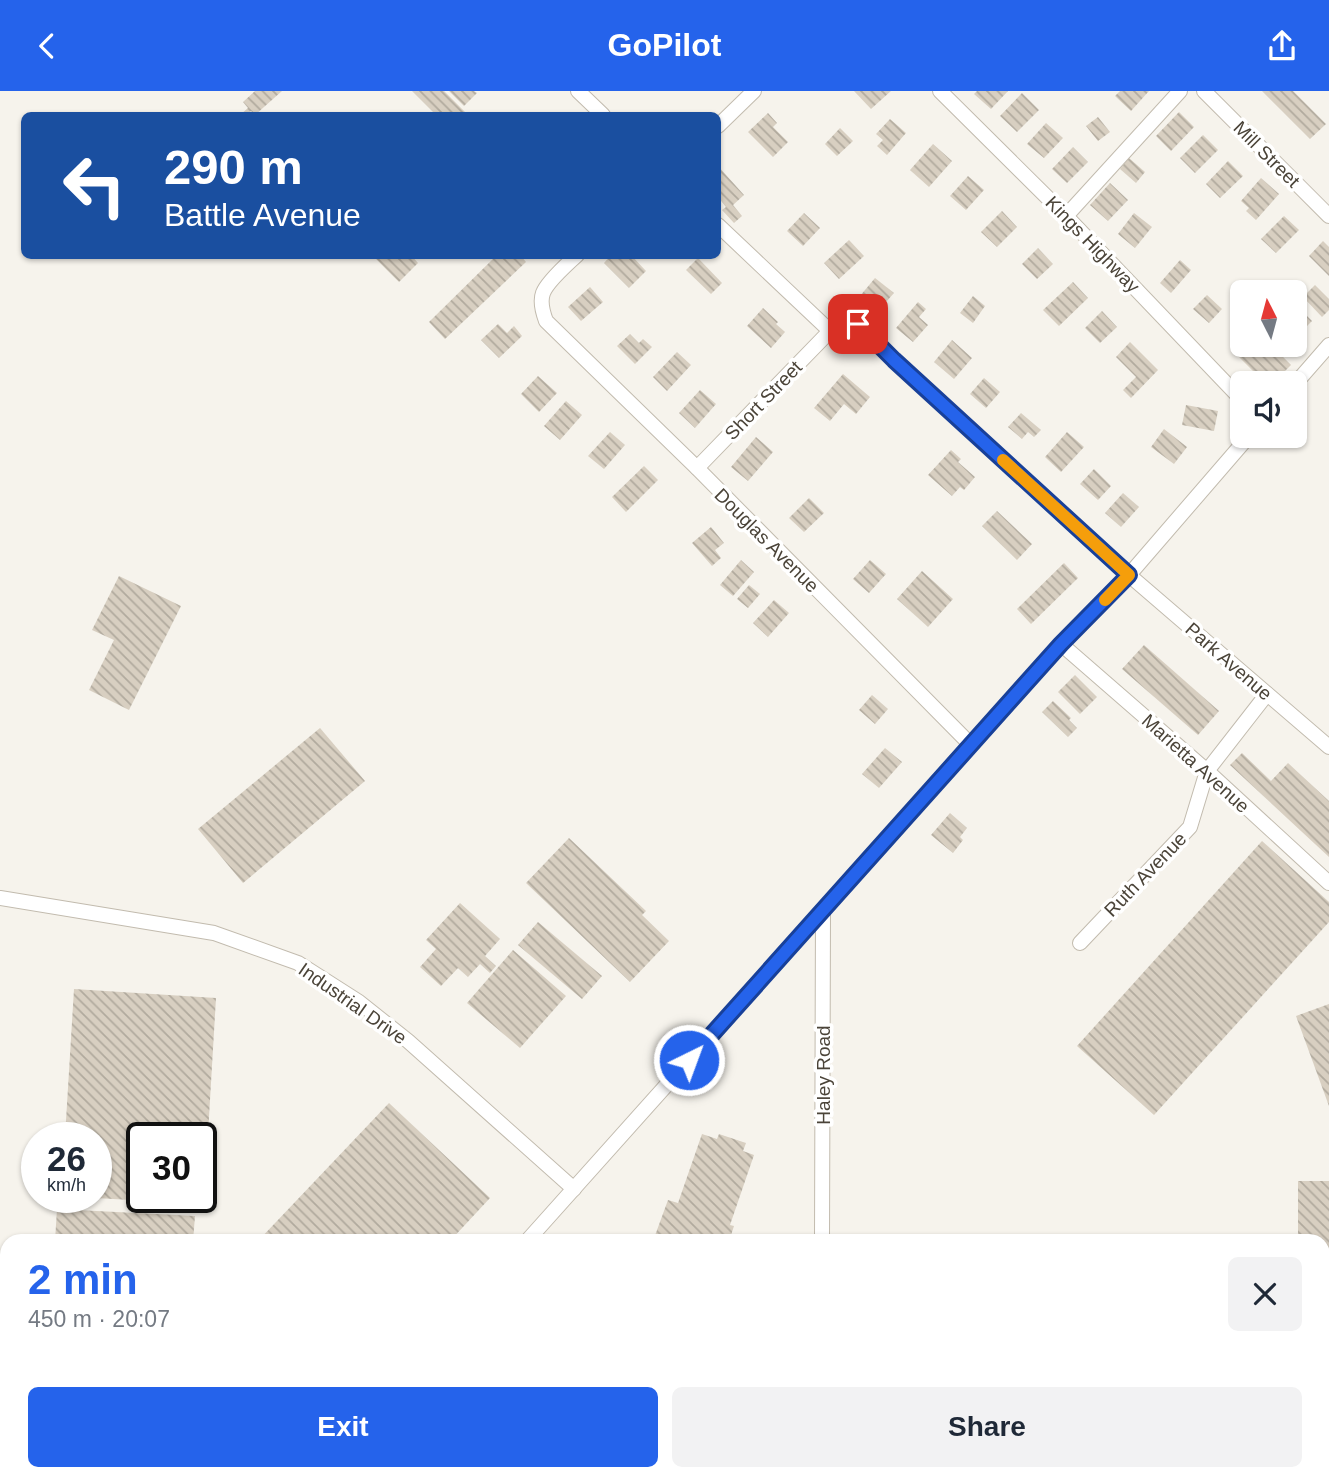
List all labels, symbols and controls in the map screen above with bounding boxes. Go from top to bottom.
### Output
icon: back [28,27,66,65]
text: GoPilot [608,27,721,63]
icon: share [1263,27,1301,65]
street label: Mill Street [1229,117,1304,192]
icon: left [49,140,140,231]
text: 290 m [164,140,303,194]
street label: Kings Highway [1041,192,1144,297]
text: Battle Avenue [164,197,361,233]
north arrow [1230,280,1307,357]
map controls [1230,280,1307,448]
pin [828,294,888,354]
icon: arrive [839,305,877,343]
street label: Short Street [721,356,807,444]
button: sound [1230,371,1307,448]
street label: Douglas Avenue [710,484,823,597]
street label: Park Avenue [1181,618,1276,705]
street label: Marietta Avenue [1138,710,1254,817]
street label: Ruth Avenue [1100,828,1191,921]
street label: Industrial Drive [295,958,411,1048]
position arrow [652,1023,726,1097]
street label: Haley Road [813,1025,834,1125]
speed limit sign: 30 [126,1122,217,1213]
text: 26 [47,1139,86,1178]
text: km/h [47,1175,86,1195]
text: 2 min [28,1256,138,1303]
button: close [1228,1257,1302,1331]
text: 450 m · 20:07 [28,1306,170,1332]
button: Exit [28,1387,658,1467]
button: Share [672,1387,1302,1467]

